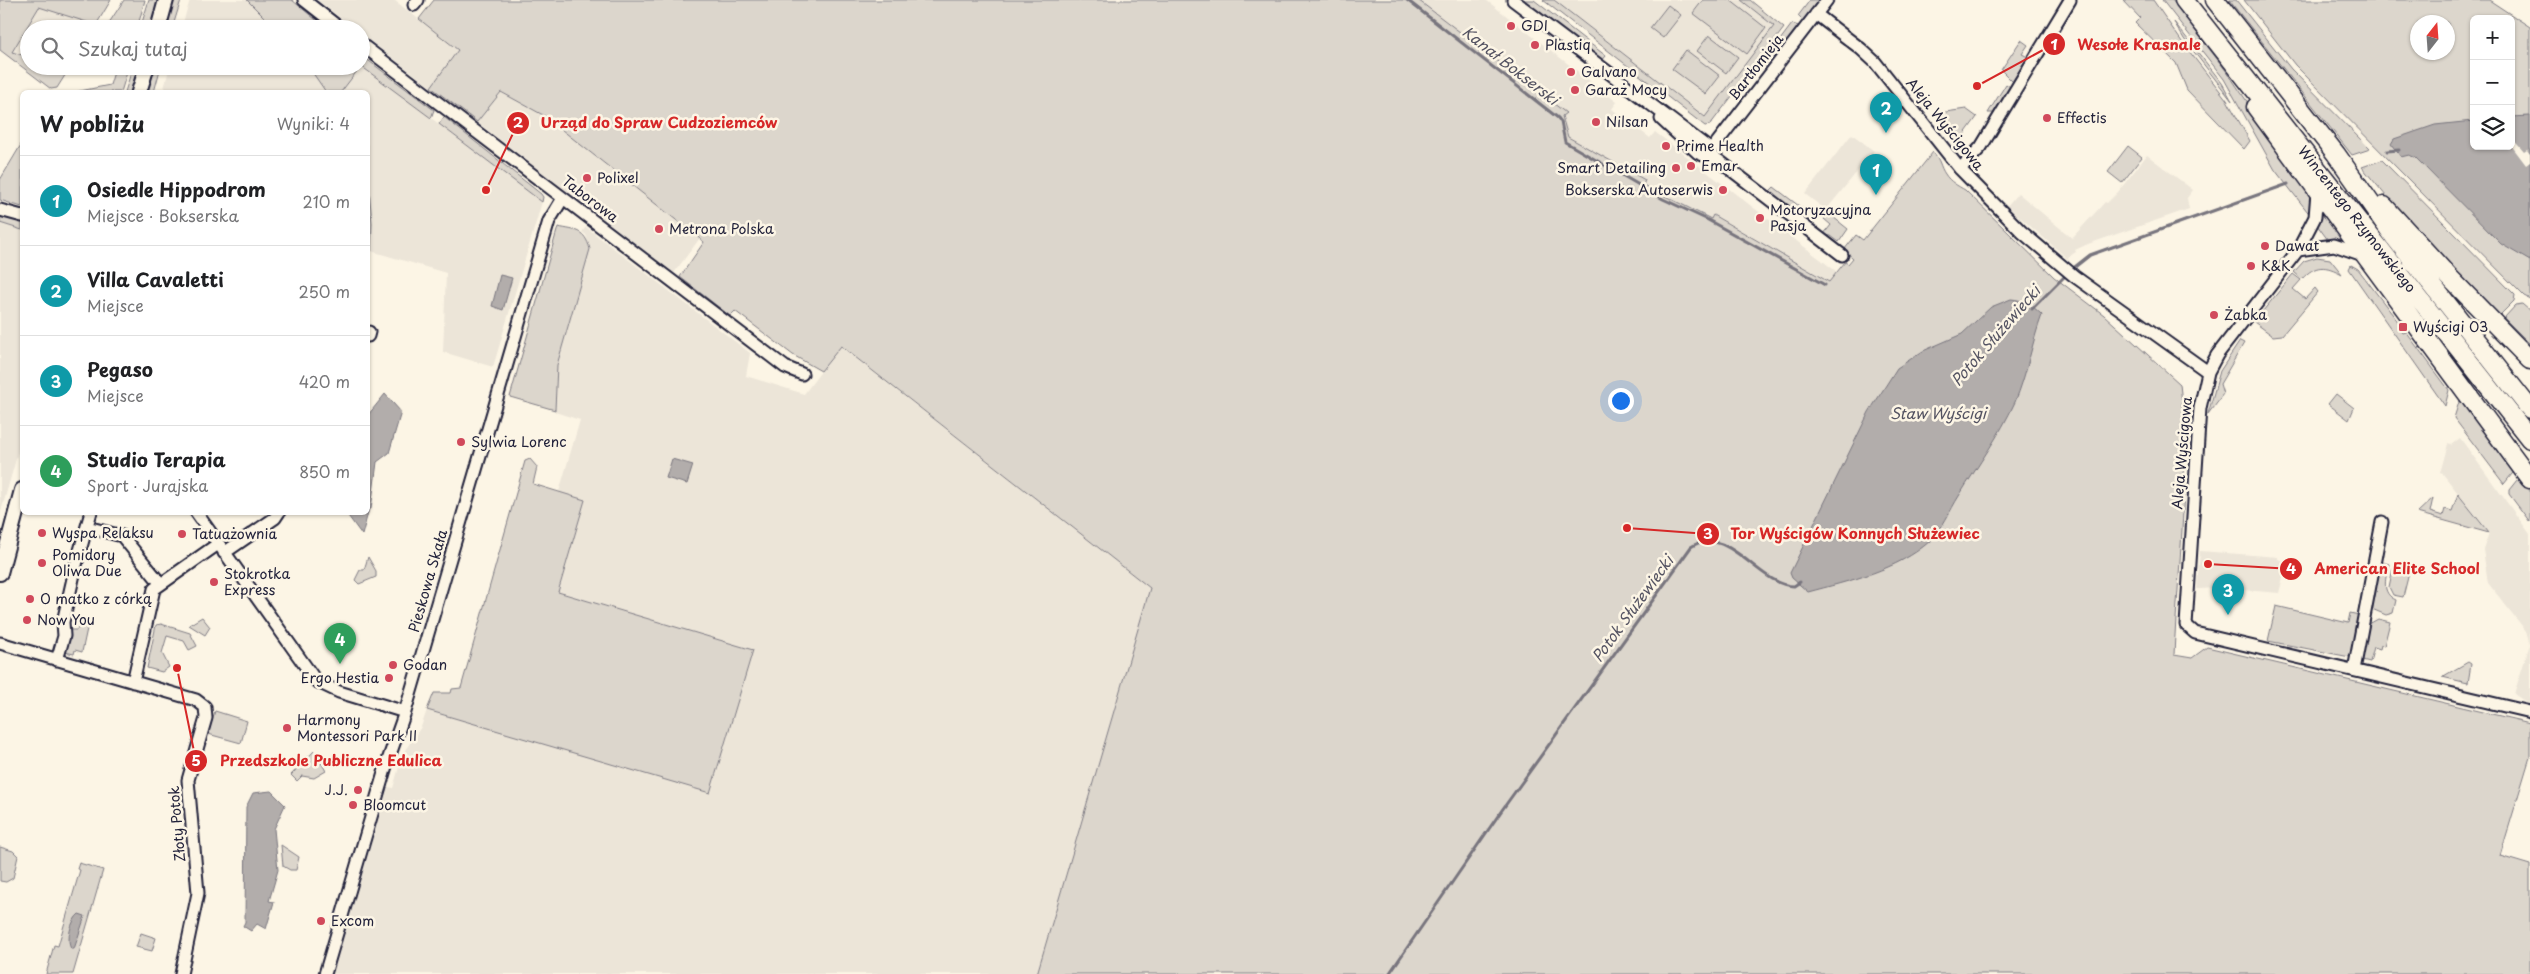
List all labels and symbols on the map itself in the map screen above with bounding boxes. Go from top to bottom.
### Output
place label: GDI [1521,15,1548,36]
north arrow [2410,15,2455,60]
water label: Kanał Bokserski [1458,20,1566,112]
marker: GDI [1505,20,1517,32]
street label: Bartłomieja [1723,29,1788,104]
callout: Wesołe Krasnale [2041,29,2211,59]
text: 1 [2050,32,2058,55]
text: Wesołe Krasnale [2077,32,2201,55]
place label: Plastiq [1545,34,1591,55]
marker: Plastiq [1529,39,1541,51]
place label: Galvano [1581,61,1637,82]
marker: Galvano [1565,66,1577,78]
street label: Aleja Wyścigowa [1902,73,1989,175]
place label: Garaż Mocy [1585,79,1667,100]
marker: Garaż Mocy [1569,84,1581,96]
pin: 2 [1870,92,1902,133]
place label: Effectis [2057,107,2106,128]
callout: Urząd do Spraw Cudzoziemców [505,108,788,138]
text: 2 [513,110,524,133]
text: Urząd do Spraw Cudzoziemców [541,110,778,133]
place label: Nilsan [1606,111,1648,132]
marker: Effectis [2041,112,2053,124]
marker: Nilsan [1590,116,1602,128]
place label: Prime Health [1676,135,1764,156]
marker: Prime Health [1660,140,1672,152]
street label: Wincentego Rzymowskiego [2293,141,2422,297]
pin: 1 [1860,154,1892,195]
place label: Emar [1701,155,1738,176]
place label: Smart Detailing [1557,157,1666,178]
marker: Emar [1685,160,1697,172]
marker: Smart Detailing [1670,162,1682,174]
place label: Polixel [597,167,639,188]
street label: Taborowa [558,170,623,227]
marker: Polixel [581,172,593,184]
place label: Bokserska Autoserwis [1565,179,1713,200]
marker: Bokserska Autoserwis [1717,184,1729,196]
place label: Motoryzacyjna Pasja [1770,199,1871,236]
marker: Motoryzacyjna Pasja [1754,212,1766,224]
place label: Metrona Polska [669,218,774,239]
marker: Metrona Polska [653,223,665,235]
place label: Dawat [2275,235,2320,256]
marker: Dawat [2259,240,2271,252]
place label: K&K [2261,255,2291,276]
marker: K&K [2245,260,2257,272]
water label: Potok Służewiecki [1945,278,2047,390]
place label: Żabka [2224,304,2267,325]
marker: Żabka [2208,309,2220,321]
place label: Wyścigi 03 [2413,316,2488,337]
marker: Wyścigi 03 [2397,321,2409,333]
your location [1608,388,1634,414]
street label: Aleja Wyścigowa [2166,395,2197,510]
water label: Staw Wyścigi [1890,401,1989,424]
place label: Sylwia Lorenc [471,431,566,452]
marker: Sylwia Lorenc [455,436,467,448]
callout: Tor Wyścigów Konnych Służewiec [1695,519,1990,549]
text: 3 [1703,521,1713,544]
text: Tor Wyścigów Konnych Służewiec [1730,521,1980,544]
place label: Wyspa Relaksu [52,522,154,543]
place label: Tatuażownia [192,523,277,544]
marker: Wyspa Relaksu [36,527,48,539]
street label: Pieskowa Skała [403,527,452,635]
marker: Tatuażownia [176,528,188,540]
place label: Pomidory Oliwa Due [52,544,122,581]
water label: Potok Służewiecki [1585,548,1680,666]
callout: American Elite School [2278,554,2490,584]
text: 4 [2286,556,2296,579]
text: American Elite School [2313,556,2480,579]
marker: Pomidory Oliwa Due [36,557,48,569]
place label: Stokrotka Express [224,563,290,600]
pin: 3 [2212,574,2244,615]
marker: Stokrotka Express [208,576,220,588]
place label: O matko z córką [40,588,152,609]
marker: O matko z córką [24,593,36,605]
place label: Now You [37,609,95,630]
marker: Now You [21,614,33,626]
pin: 4 [324,623,356,664]
place label: Godan [403,654,447,675]
marker: Godan [387,659,399,671]
place label: Ergo Hestia [301,667,379,688]
marker: Ergo Hestia [383,672,395,684]
place label: Harmony Montessori Park II [297,709,417,746]
marker: Harmony Montessori Park II [281,722,293,734]
callout: Przedszkole Publiczne Edulica [184,746,453,776]
text: 5 [191,748,201,771]
text: Przedszkole Publiczne Edulica [220,748,443,771]
place label: J.J. [325,779,348,800]
marker: J.J. [352,784,364,796]
street label: Złoty Potok [163,785,190,863]
place label: Bloomcut [363,794,426,815]
marker: Bloomcut [347,799,359,811]
place label: Excom [331,910,374,931]
marker: Excom [315,915,327,927]

